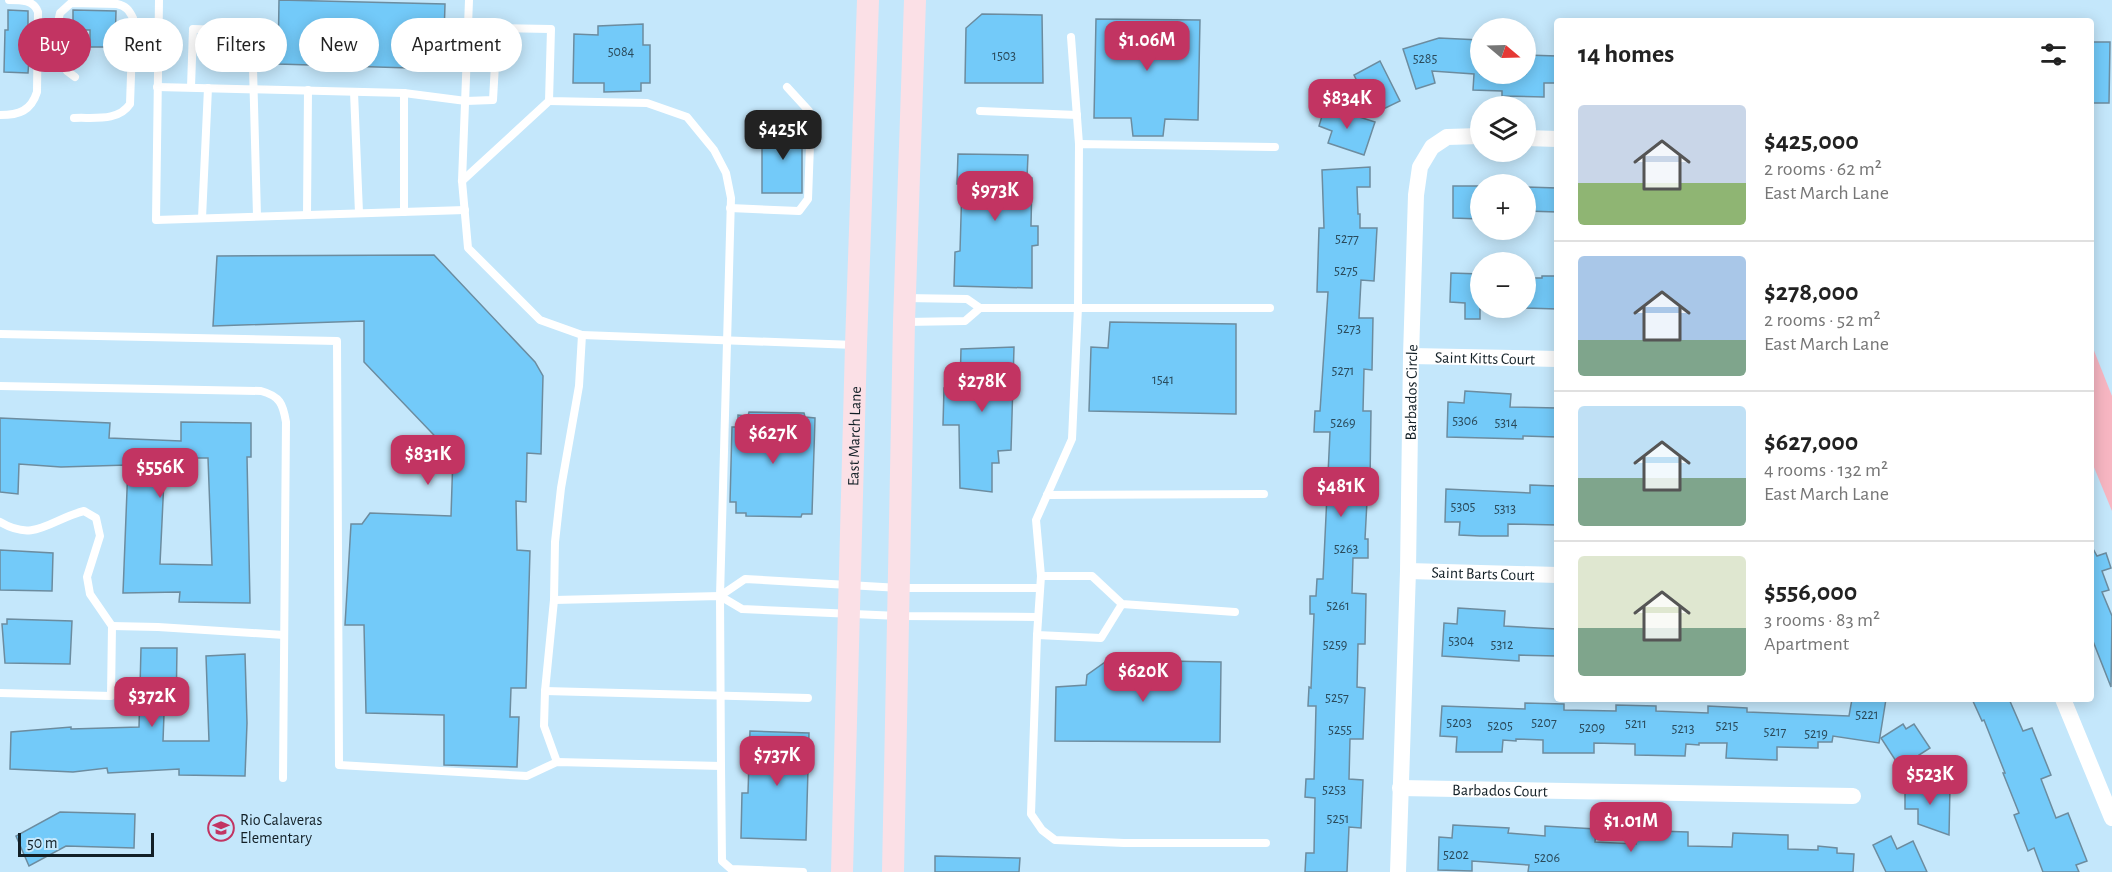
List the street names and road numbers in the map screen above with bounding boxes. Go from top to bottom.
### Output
street label: Barbados Circle [1403,344,1420,440]
street label: Saint Kitts Court [1435,349,1535,368]
street label: East March Lane [845,386,864,486]
street label: Saint Barts Court [1431,565,1535,583]
street label: Barbados Court [1452,782,1548,800]

